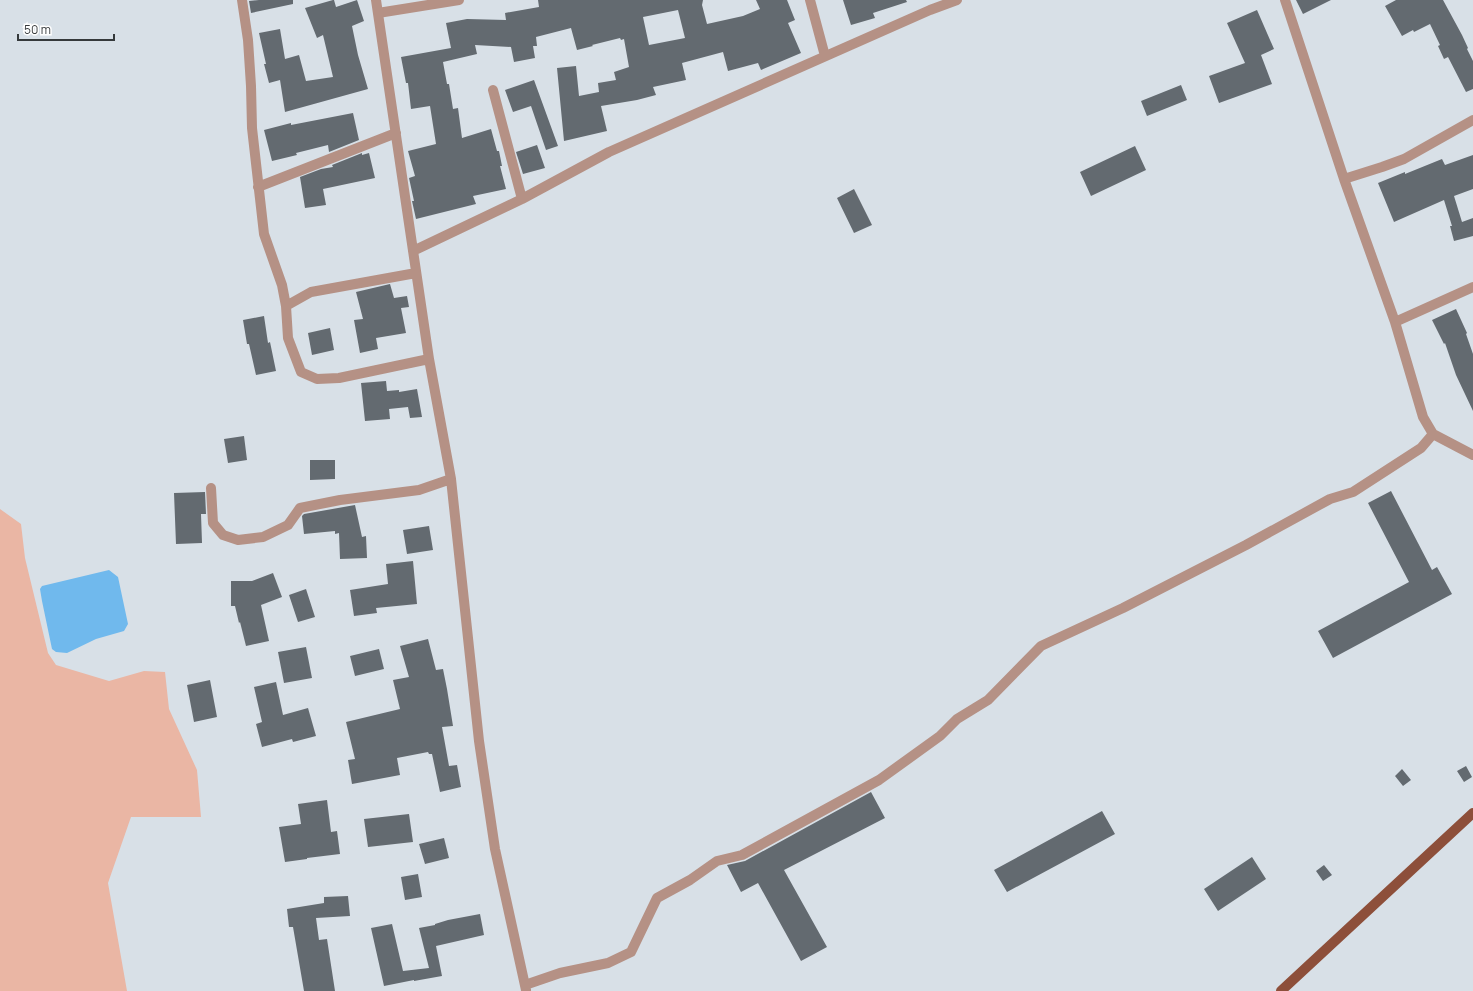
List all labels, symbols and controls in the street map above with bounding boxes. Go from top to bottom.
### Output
scale bar [18,16,114,42]
text: 50 m [24,21,51,38]

